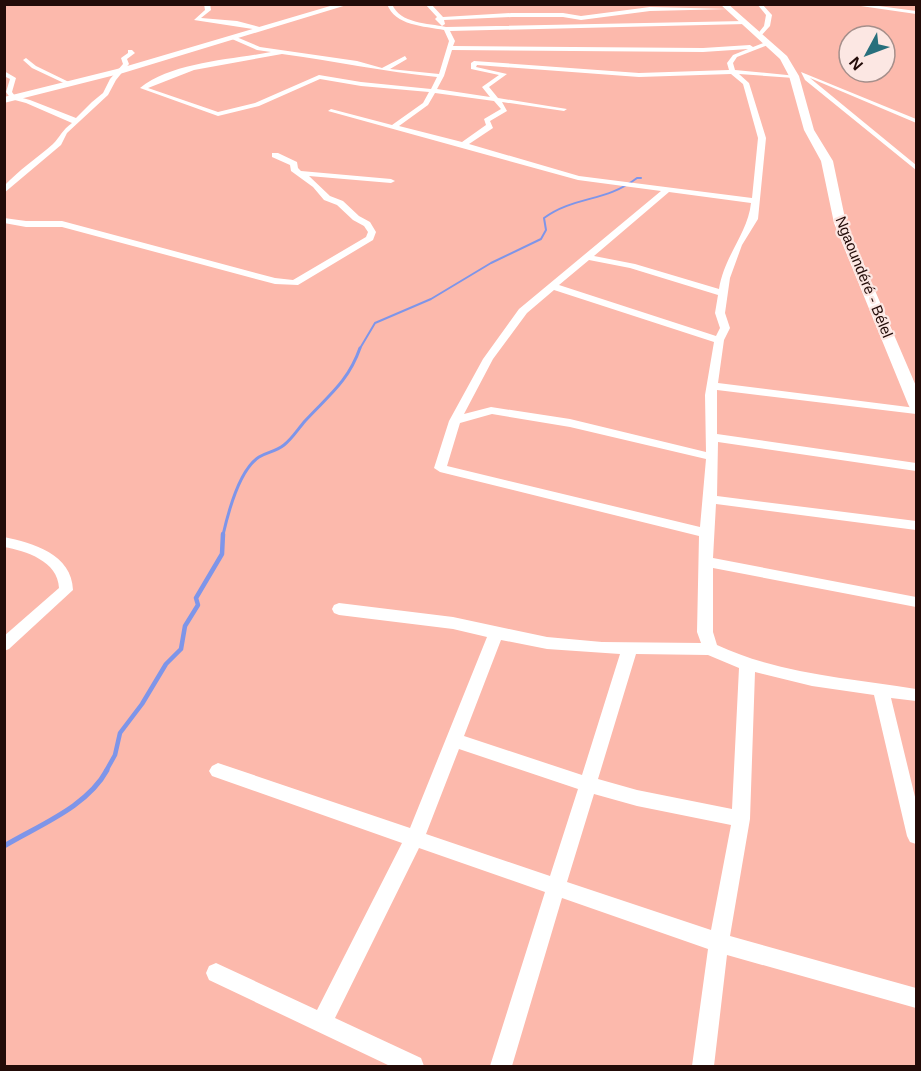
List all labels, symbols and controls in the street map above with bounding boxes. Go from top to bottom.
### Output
north arrow [837,24,897,84]
text: N [846,54,866,73]
street label: Ngaoundéré - Bélel [832,214,897,340]

